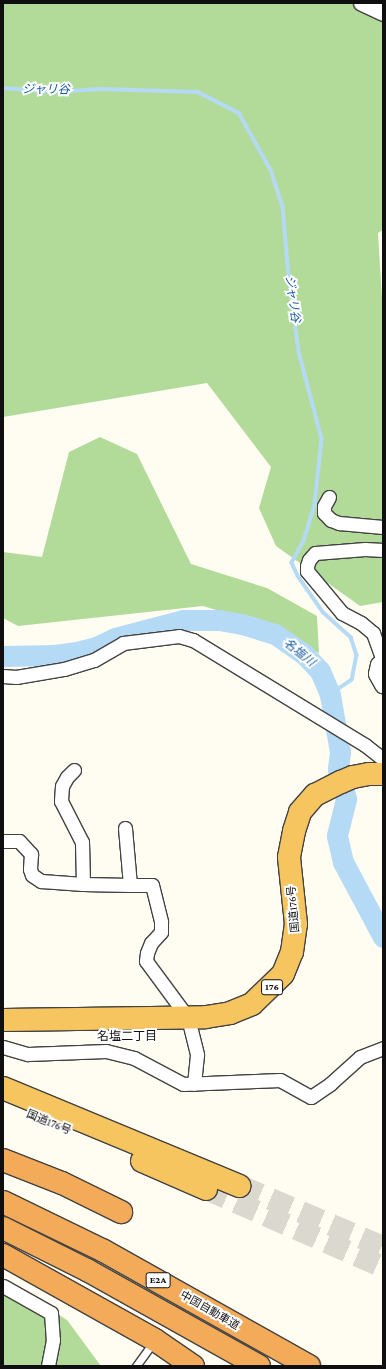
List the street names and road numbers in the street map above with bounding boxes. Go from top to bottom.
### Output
street label: 国道176号 [284,885,302,933]
road number: 176 [261,979,283,995]
street label: 国道176号 [25,1107,73,1137]
road number: E2A [145,1272,171,1288]
street label: 中国自動車道 [178,1288,242,1332]

